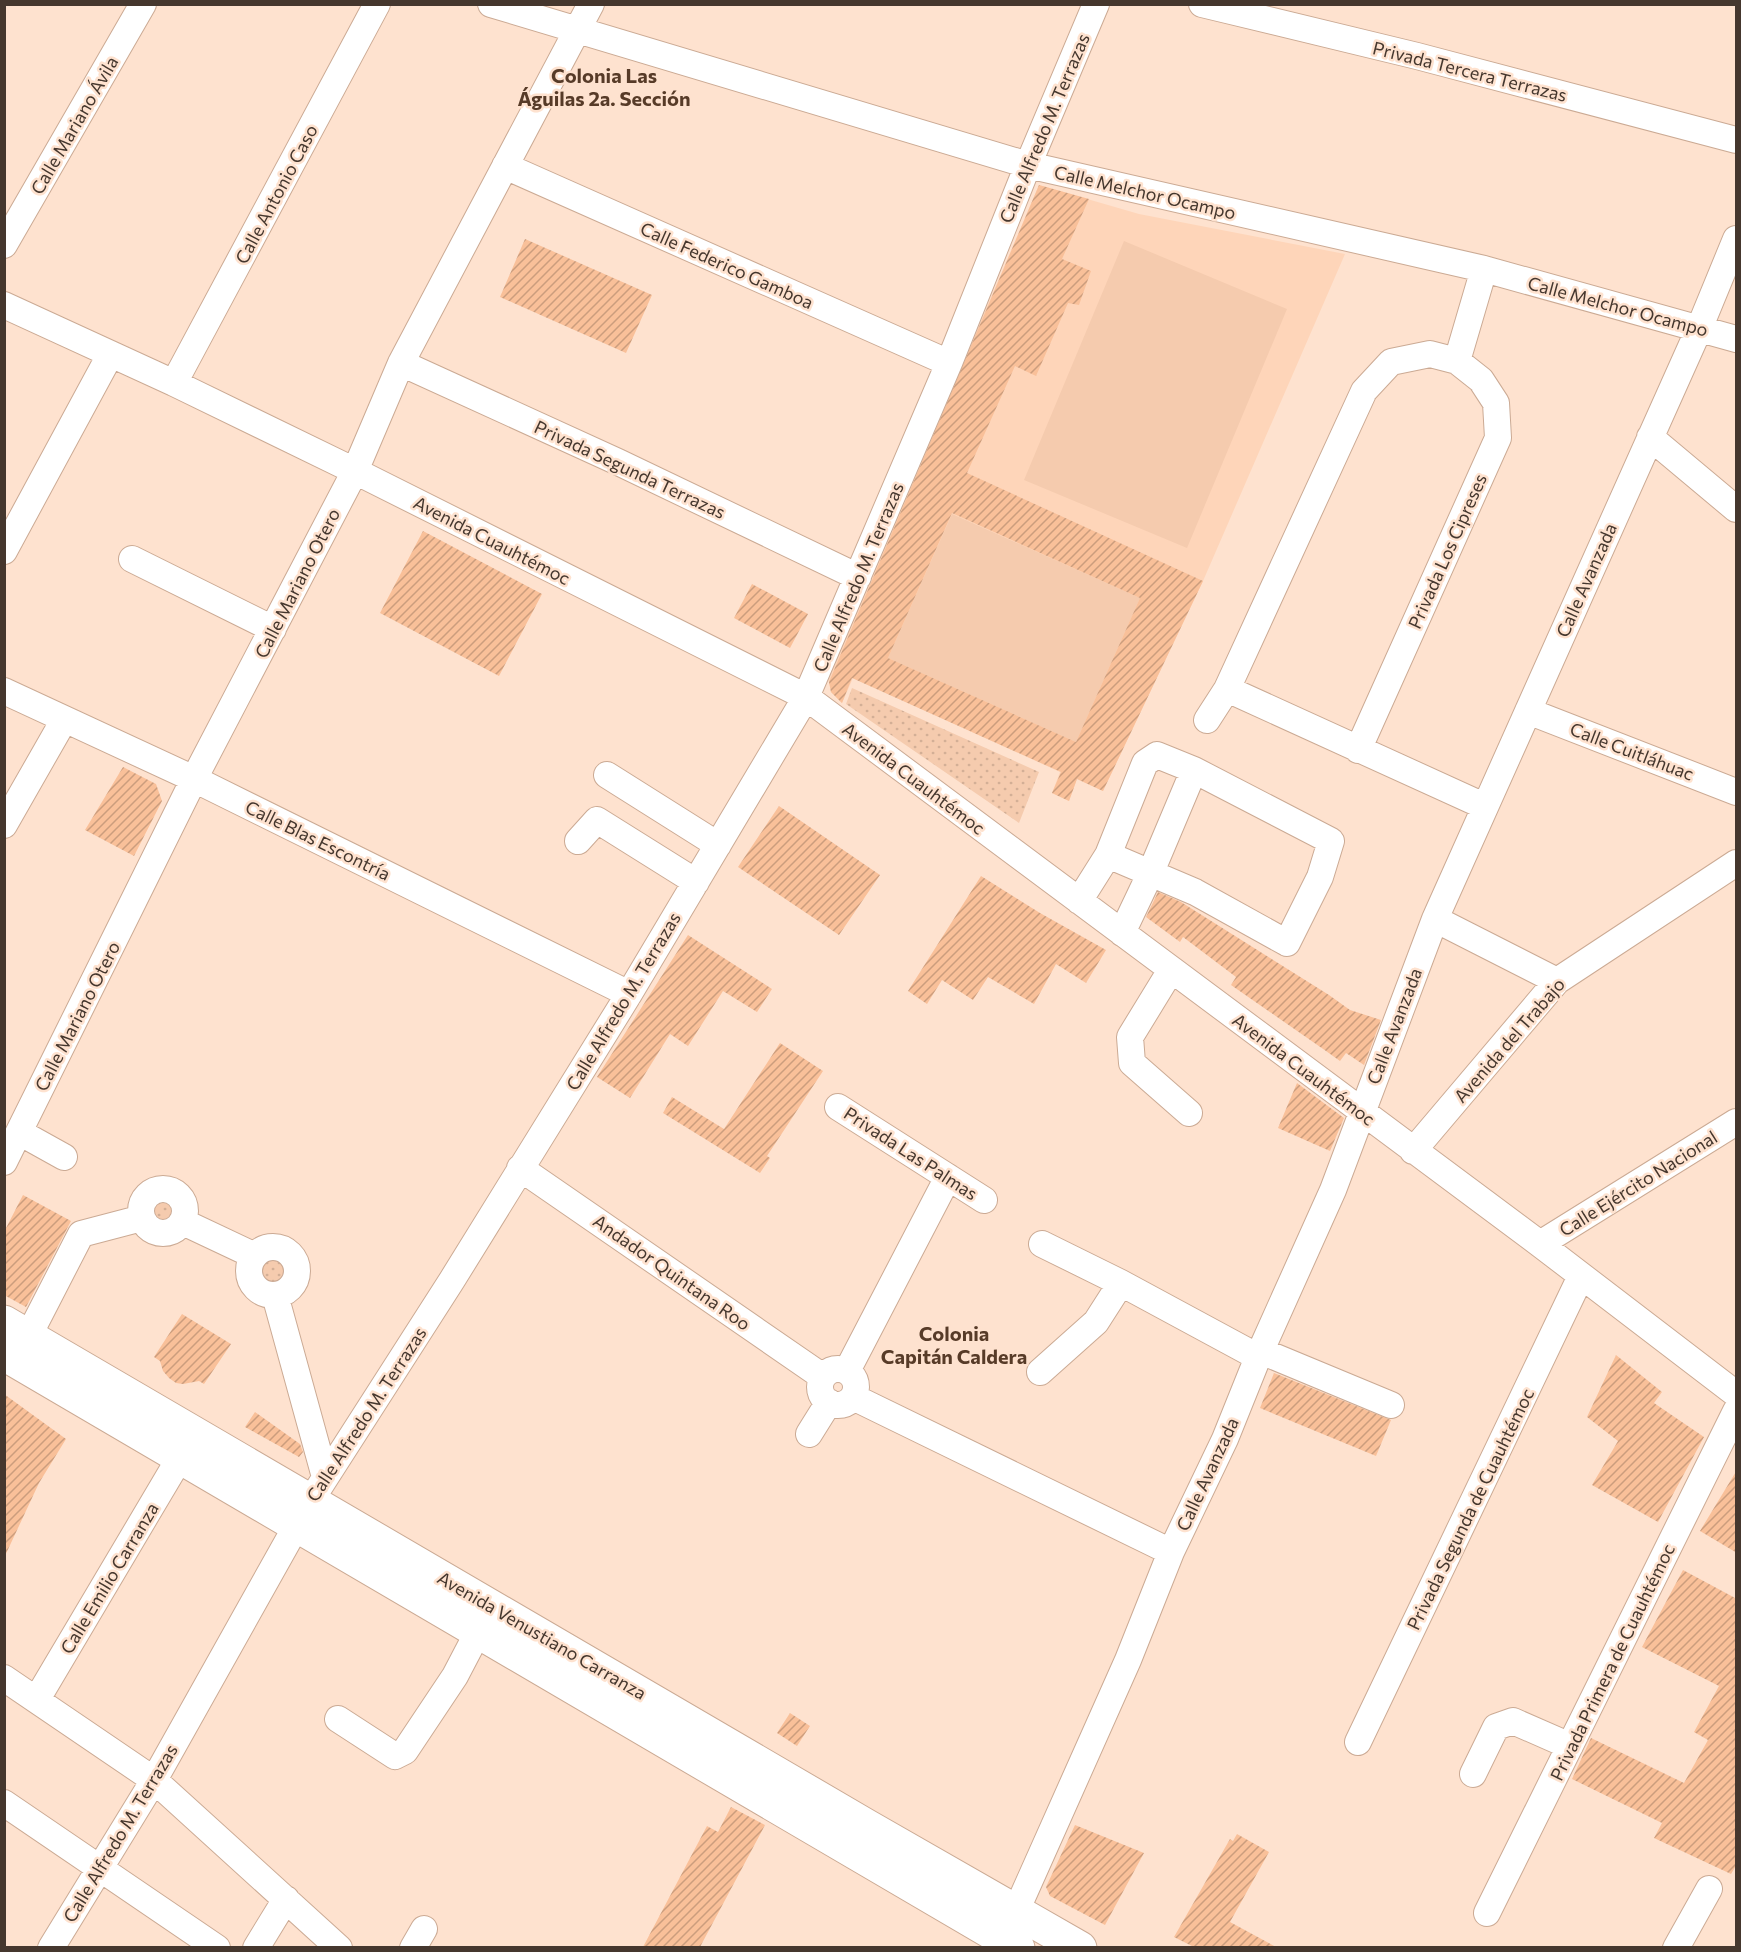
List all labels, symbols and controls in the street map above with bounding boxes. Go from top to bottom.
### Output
street label: Calle Alfredo M. Terrazas [994,30,1094,226]
street label: Privada Tercera Terrazas [1371,36,1569,106]
street label: Calle Mariano Ávila [26,52,122,198]
district label: Colonia Las Águilas 2a. Sección [518,63,691,110]
street label: Calle Antonio Caso [230,121,322,267]
street label: Calle Melchor Ocampo [1052,160,1238,224]
street label: Calle Federico Gamboa [637,217,817,313]
street label: Calle Melchor Ocampo [1525,271,1711,341]
street label: Privada Segunda Terrazas [531,415,729,523]
street label: Privada Los Cipreses [1403,470,1491,632]
street label: Calle Alfredo M. Terrazas [808,479,908,675]
street label: Avenida Cuauhtémoc [410,491,574,589]
street label: Calle Mariano Otero [250,504,344,662]
street label: Calle Avanzada [1551,520,1621,640]
street label: Avenida Cuauhtémoc [838,717,990,839]
street label: Calle Cuitláhuac [1567,717,1697,785]
street label: Calle Blas Escontría [242,795,394,885]
street label: Calle Alfredo M. Terrazas [561,908,685,1094]
street label: Calle Mariano Otero [30,937,124,1095]
street label: Calle Avanzada [1362,965,1426,1087]
street label: Avenida del Trabajo [1449,973,1569,1107]
street label: Avenida Cuauhtémoc [1228,1008,1380,1130]
street label: Privada Las Palmas [840,1102,982,1204]
street label: Calle Ejército Nacional [1555,1125,1721,1241]
street label: Andador Quintana Roo [589,1209,755,1335]
district label: Colonia Capitán Caldera [881,1321,1027,1368]
street label: Calle Alfredo M. Terrazas [301,1323,431,1505]
street label: Privada Segunda de Cuauhtémoc [1402,1385,1538,1633]
street label: Calle Avanzada [1171,1414,1243,1534]
street label: Calle Emilio Carranza [55,1498,163,1658]
street label: Privada Primera de Cuauhtémoc [1545,1540,1679,1784]
street label: Avenida Venustiano Carranza [434,1566,650,1704]
street label: Calle Alfredo M. Terrazas [58,1740,182,1926]

